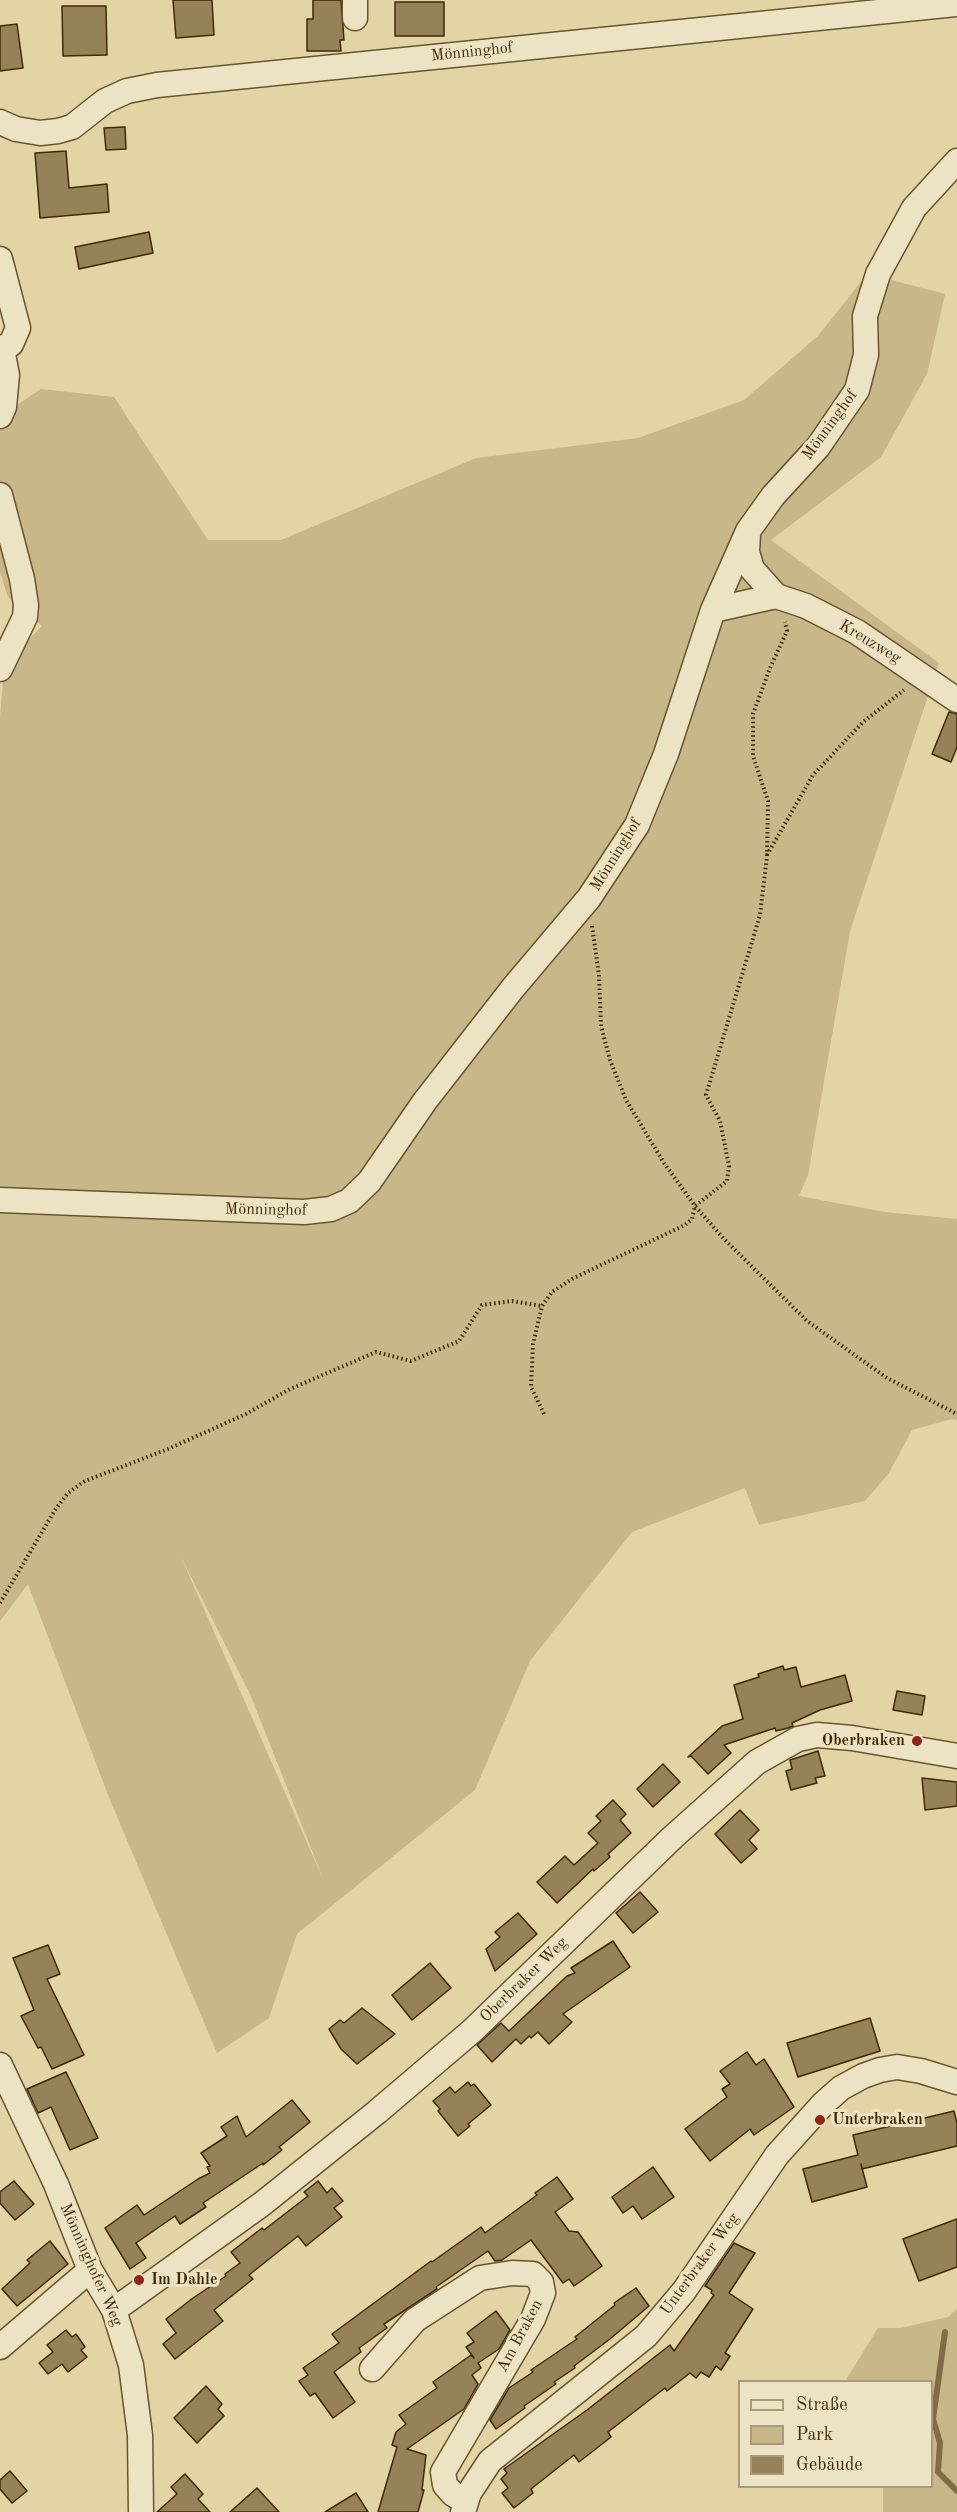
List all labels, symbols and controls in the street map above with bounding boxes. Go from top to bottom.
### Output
street label: Mönninghof [430,38,514,66]
street label: Mönninghof [798,386,862,464]
street label: Kreuzweg [835,616,905,668]
street label: Mönninghof [586,815,646,895]
street label: Mönninghof [225,1200,307,1220]
place label: Oberbraken [822,1731,905,1751]
marker: Oberbraken [910,1734,924,1748]
street label: Oberbraker Weg [476,1933,572,2027]
place label: Unterbraken [832,2110,923,2130]
marker: Unterbraken [813,2113,827,2127]
street label: Mönninghofer Weg [55,2201,127,2329]
street label: Unterbraker Weg [657,2209,743,2319]
place label: Im Dahle [151,2270,217,2290]
marker: Im Dahle [132,2273,146,2287]
street label: Am Braken [493,2297,547,2375]
legend [738,2380,933,2488]
text: Straße [796,2396,847,2414]
text: Park [796,2426,833,2444]
text: Gebäude [796,2456,863,2474]

